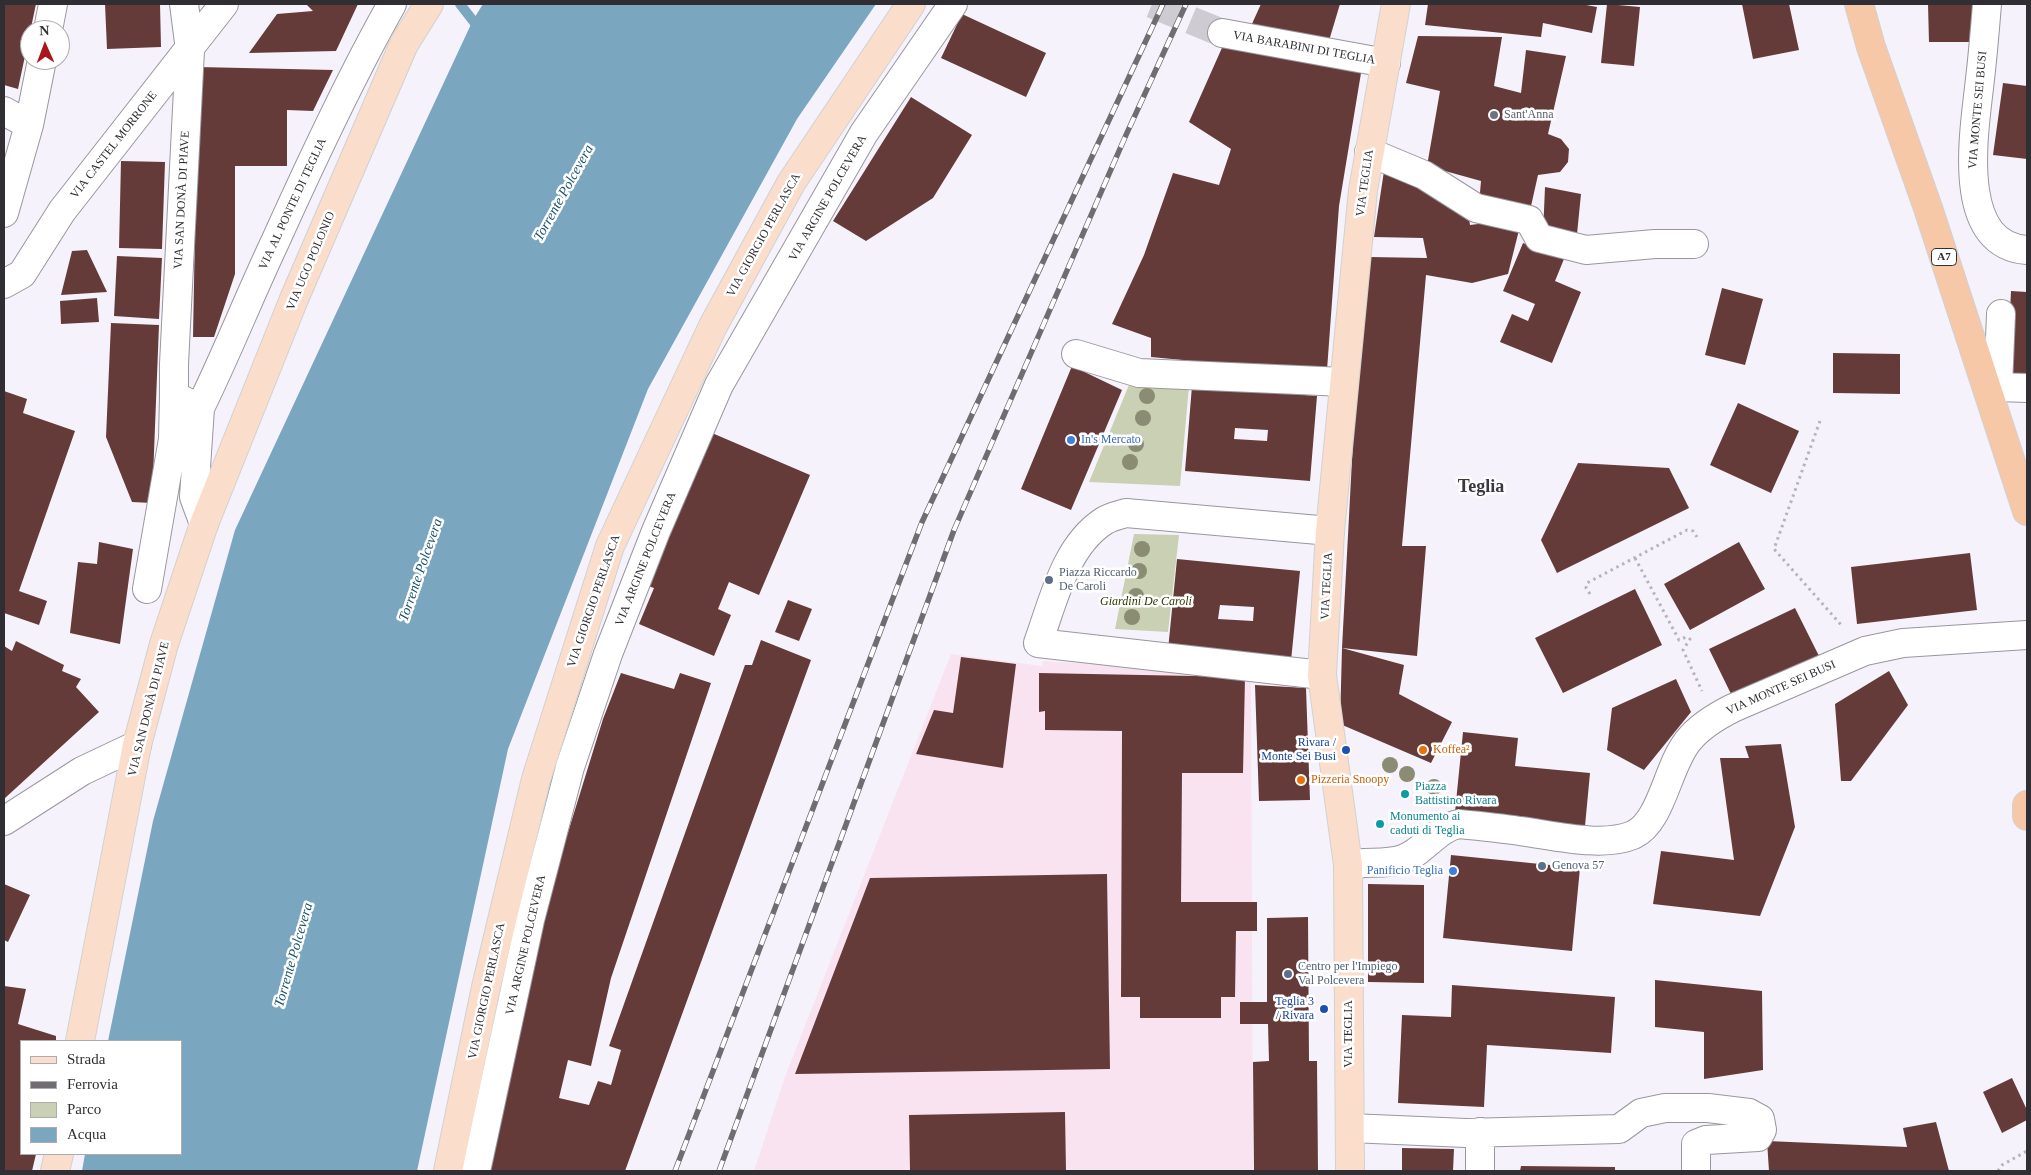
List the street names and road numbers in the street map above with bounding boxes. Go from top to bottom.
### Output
street label: VIA BARABINI DI TEGLIA [1232,28,1376,68]
street label: VIA MONTE SEI BUSI [1966,50,1990,170]
street label: VIA CASTEL MORRONE [67,88,161,202]
street label: VIA SAN DONÀ DI PIAVE [171,130,193,270]
street label: VIA ARGINE POLCEVERA [786,132,870,264]
street label: VIA AL PONTE DI TEGLIA [256,136,330,272]
street label: VIA TEGLIA [1353,149,1377,217]
street label: VIA GIORGIO PERLASCA [724,171,804,299]
street label: VIA UGO POLONIO [284,209,338,313]
road number: A7 [1932,248,1956,266]
street label: VIA ARGINE POLCEVERA [612,490,680,628]
street label: VIA GIORGIO PERLASCA [565,533,623,669]
street label: VIA TEGLIA [1318,552,1336,620]
street label: VIA SAN DONÀ DI PIAVE [125,640,173,778]
street label: VIA MONTE SEI BUSI [1724,657,1838,719]
street label: VIA ARGINE POLCEVERA [503,874,549,1016]
street label: VIA GIORGIO PERLASCA [465,921,509,1061]
street label: VIA TEGLIA [1342,1000,1356,1068]

